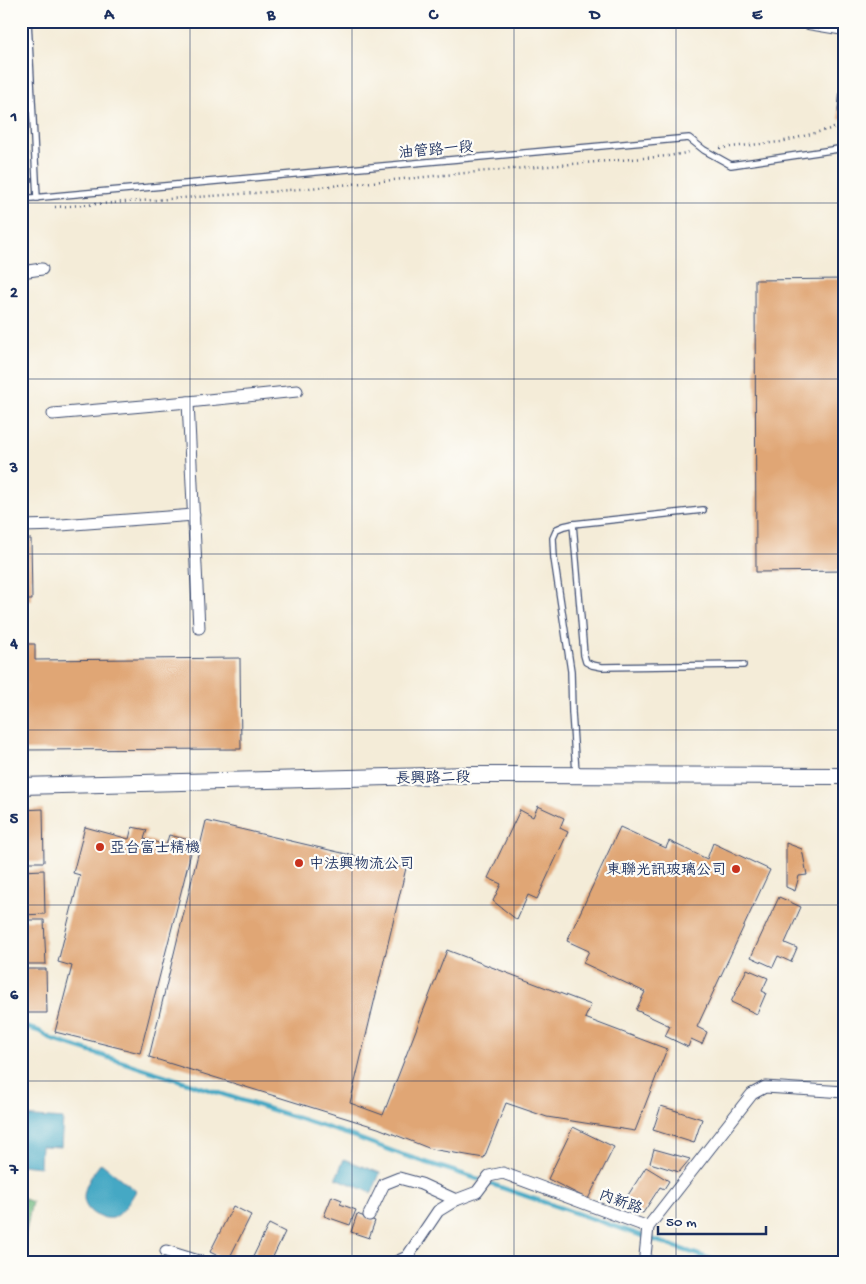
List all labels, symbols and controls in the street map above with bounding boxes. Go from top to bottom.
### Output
text: A [103,7,115,26]
text: B [266,7,276,26]
text: C [428,7,439,26]
text: D [588,7,601,26]
text: E [752,7,763,26]
text: 1 [10,109,17,128]
street label: 油管路一段 [398,139,474,163]
text: 2 [10,285,18,304]
text: 3 [9,460,18,479]
text: 4 [9,636,18,655]
street label: 長興路二段 [395,769,471,789]
text: 5 [10,811,19,830]
place label: 亞台富士精機 [110,840,200,858]
marker: 亞台富士精機 [94,841,106,853]
place label: 中法興物流公司 [309,855,414,874]
marker: 中法興物流公司 [293,857,305,869]
place label: 東聯光訊玻璃公司 [606,861,726,880]
marker: 東聯光訊玻璃公司 [730,863,742,875]
text: 6 [10,987,19,1006]
text: 7 [9,1162,19,1181]
street label: 內新路 [596,1187,645,1219]
scale bar [658,1204,766,1236]
text: 50 m [666,1214,697,1232]

